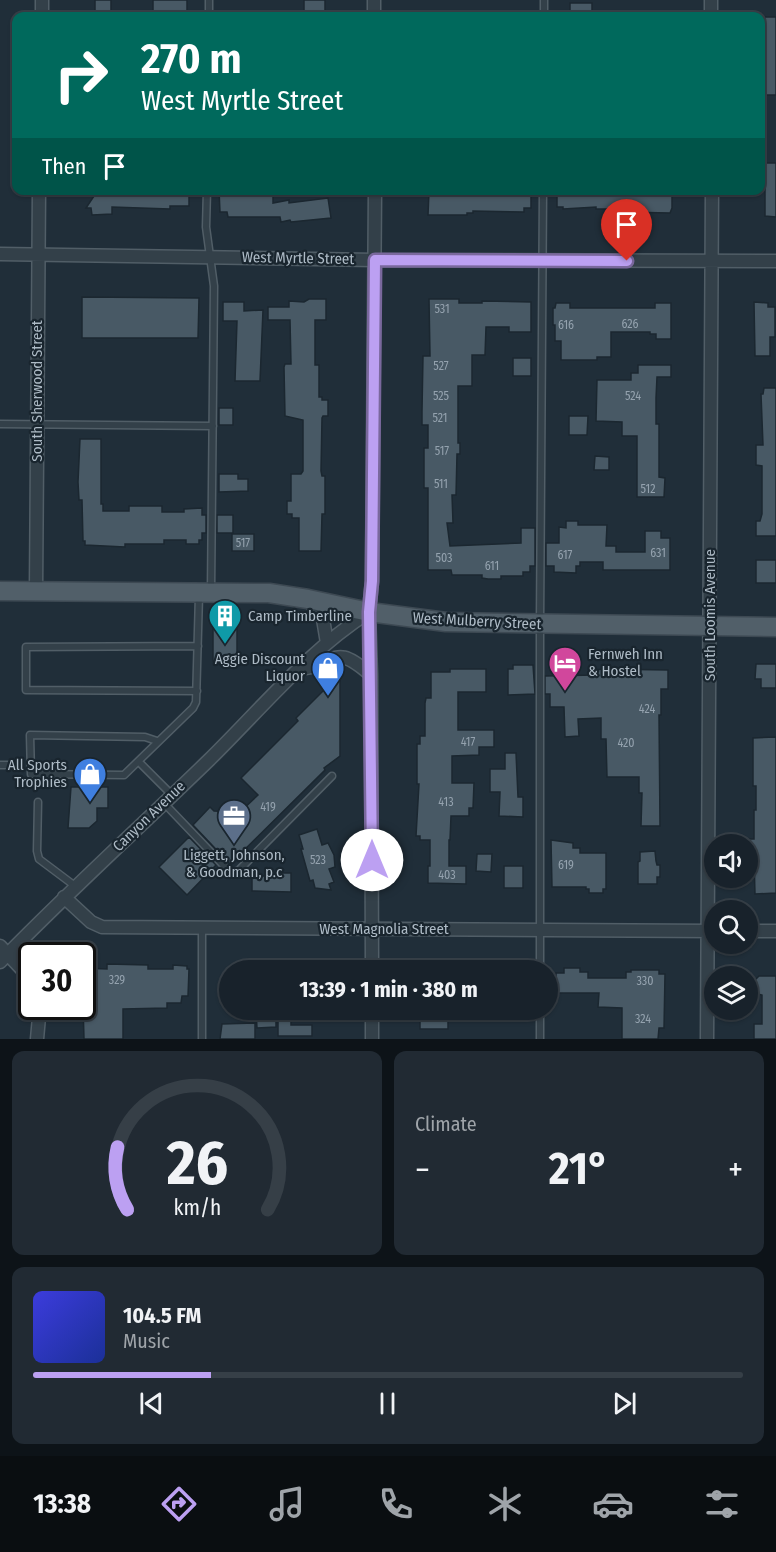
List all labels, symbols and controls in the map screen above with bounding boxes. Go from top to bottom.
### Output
text: 270 m [141,34,241,84]
icon: right [42,36,120,114]
text: West Myrtle Street [141,85,343,117]
icon: arrive [98,150,131,183]
text: Then [42,153,86,180]
pin [601,199,652,261]
icon: arrive [610,208,643,241]
street label: West Myrtle Street [242,248,354,268]
house number: 531 [434,302,450,316]
house number: 626 [621,317,639,331]
house number: 616 [558,318,574,332]
street label: South Sherwood Street [28,320,46,462]
house number: 527 [433,359,449,373]
house number: 525 [433,389,450,403]
house number: 524 [625,389,641,403]
house number: 521 [432,411,448,425]
house number: 517 [435,444,449,458]
house number: 511 [434,477,448,491]
house number: 512 [641,482,655,496]
house number: 517 [236,536,250,550]
house number: 631 [650,546,666,560]
house number: 617 [558,548,573,562]
street label: South Loomis Avenue [701,549,719,681]
house number: 503 [435,551,453,565]
house number: 611 [485,559,499,573]
building icon: Camp Timberline [207,598,243,645]
place label: Camp Timberline [248,607,352,625]
street label: West Mulberry Street [412,609,542,633]
hotel icon: Fernweh Inn & Hostel [547,645,583,692]
place label: Fernweh Inn & Hostel [588,645,663,680]
place label: Aggie Discount Liquor [215,650,306,685]
shop icon: Aggie Discount Liquor [310,650,346,697]
house number: 424 [639,702,655,716]
house number: 417 [461,735,475,749]
house number: 420 [617,736,635,750]
place label: All Sports Trophies [8,756,67,791]
shop icon: All Sports Trophies [72,756,108,803]
street label: Canyon Avenue [109,777,189,855]
house number: 413 [438,795,454,809]
office icon: Liggett, Johnson, & Goodman, p.c [216,798,252,845]
house number: 419 [260,800,276,814]
position arrow [340,828,404,892]
map controls [704,834,758,1020]
button: sound [704,834,758,888]
place label: Liggett, Johnson, & Goodman, p.c [183,846,285,881]
house number: 523 [310,853,326,867]
house number: 619 [558,858,574,872]
house number: 403 [438,868,456,882]
button: search [704,900,758,954]
street label: West Magnolia Street [319,920,449,938]
speed limit sign: 30 [18,942,96,1020]
button: layers [704,966,758,1020]
house number: 329 [109,973,125,987]
house number: 330 [636,974,654,988]
text: 13:39 · 1 min · 380 m [299,976,478,1003]
house number: 324 [635,1012,651,1026]
text: Climate [415,1112,477,1136]
text: 26 [165,1126,228,1201]
text: 21° [549,1142,609,1196]
text: − [415,1150,430,1190]
text: + [728,1150,743,1190]
text: km/h [173,1195,221,1221]
text: 104.5 FM [123,1302,201,1329]
text: Music [123,1329,170,1353]
icon: previous [135,1387,168,1420]
icon: pause [371,1387,404,1420]
icon: next [608,1387,641,1420]
icon: directions [158,1483,200,1525]
icon: music [266,1483,308,1525]
icon: phone [375,1483,417,1525]
icon: climate [484,1483,526,1525]
icon: car [592,1483,634,1525]
icon: filters [701,1483,743,1525]
text: 13:38 [33,1488,91,1520]

